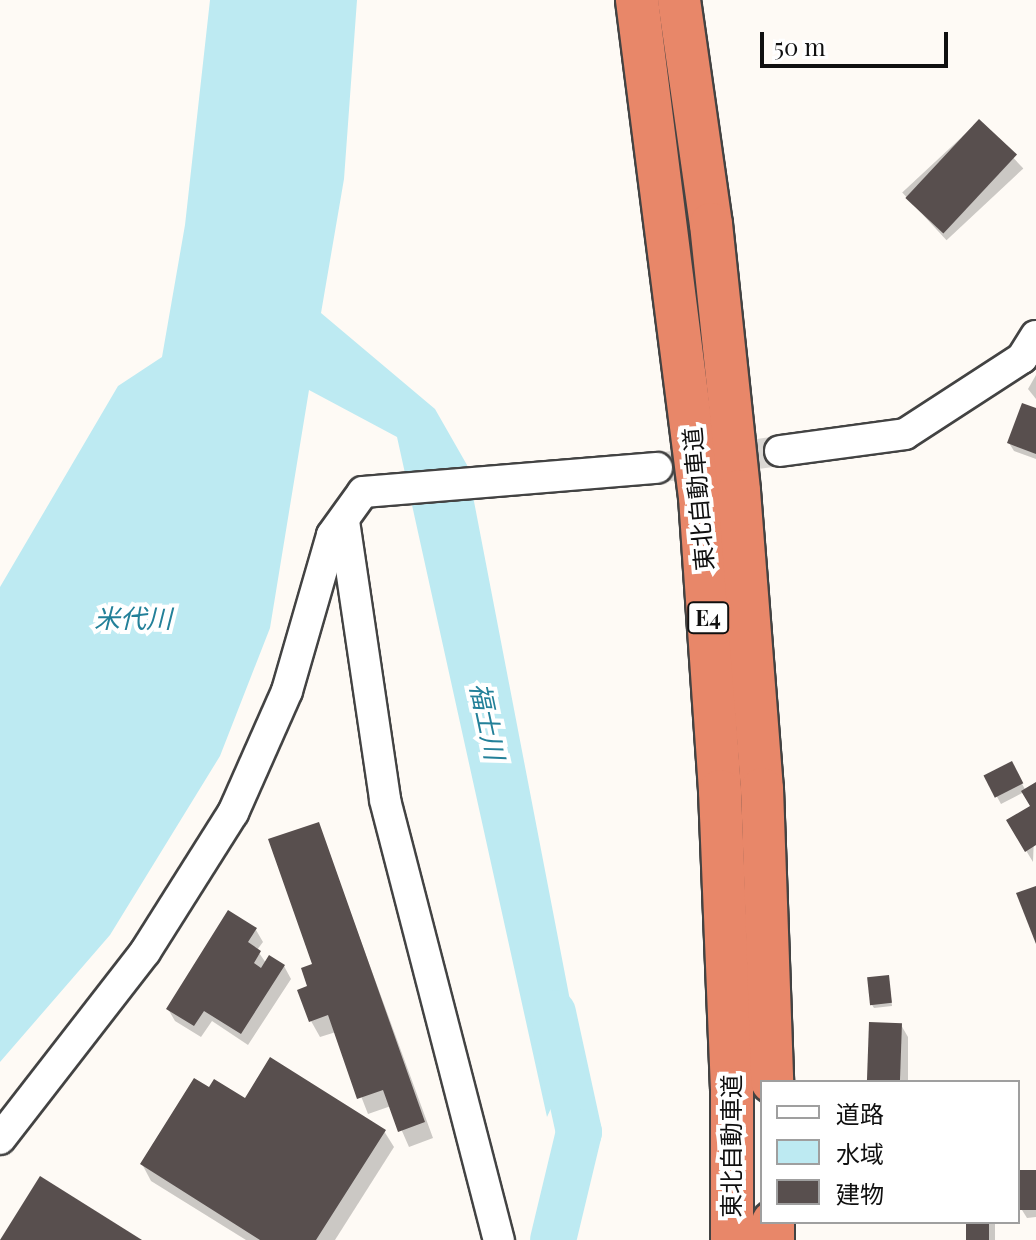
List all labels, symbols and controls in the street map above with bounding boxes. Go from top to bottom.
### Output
scale bar [764,16,952,66]
text: 50 m [774,30,826,62]
street label: 東北自動車道 [677,426,719,572]
road number: E4 [686,600,730,636]
water label: 米代川 [94,602,172,634]
water label: 福士川 [465,680,511,762]
street label: 東北自動車道 [717,1074,745,1218]
legend [760,1080,1020,1224]
text: 道路 [836,1097,884,1129]
text: 水域 [836,1137,884,1169]
text: 建物 [836,1177,884,1209]

